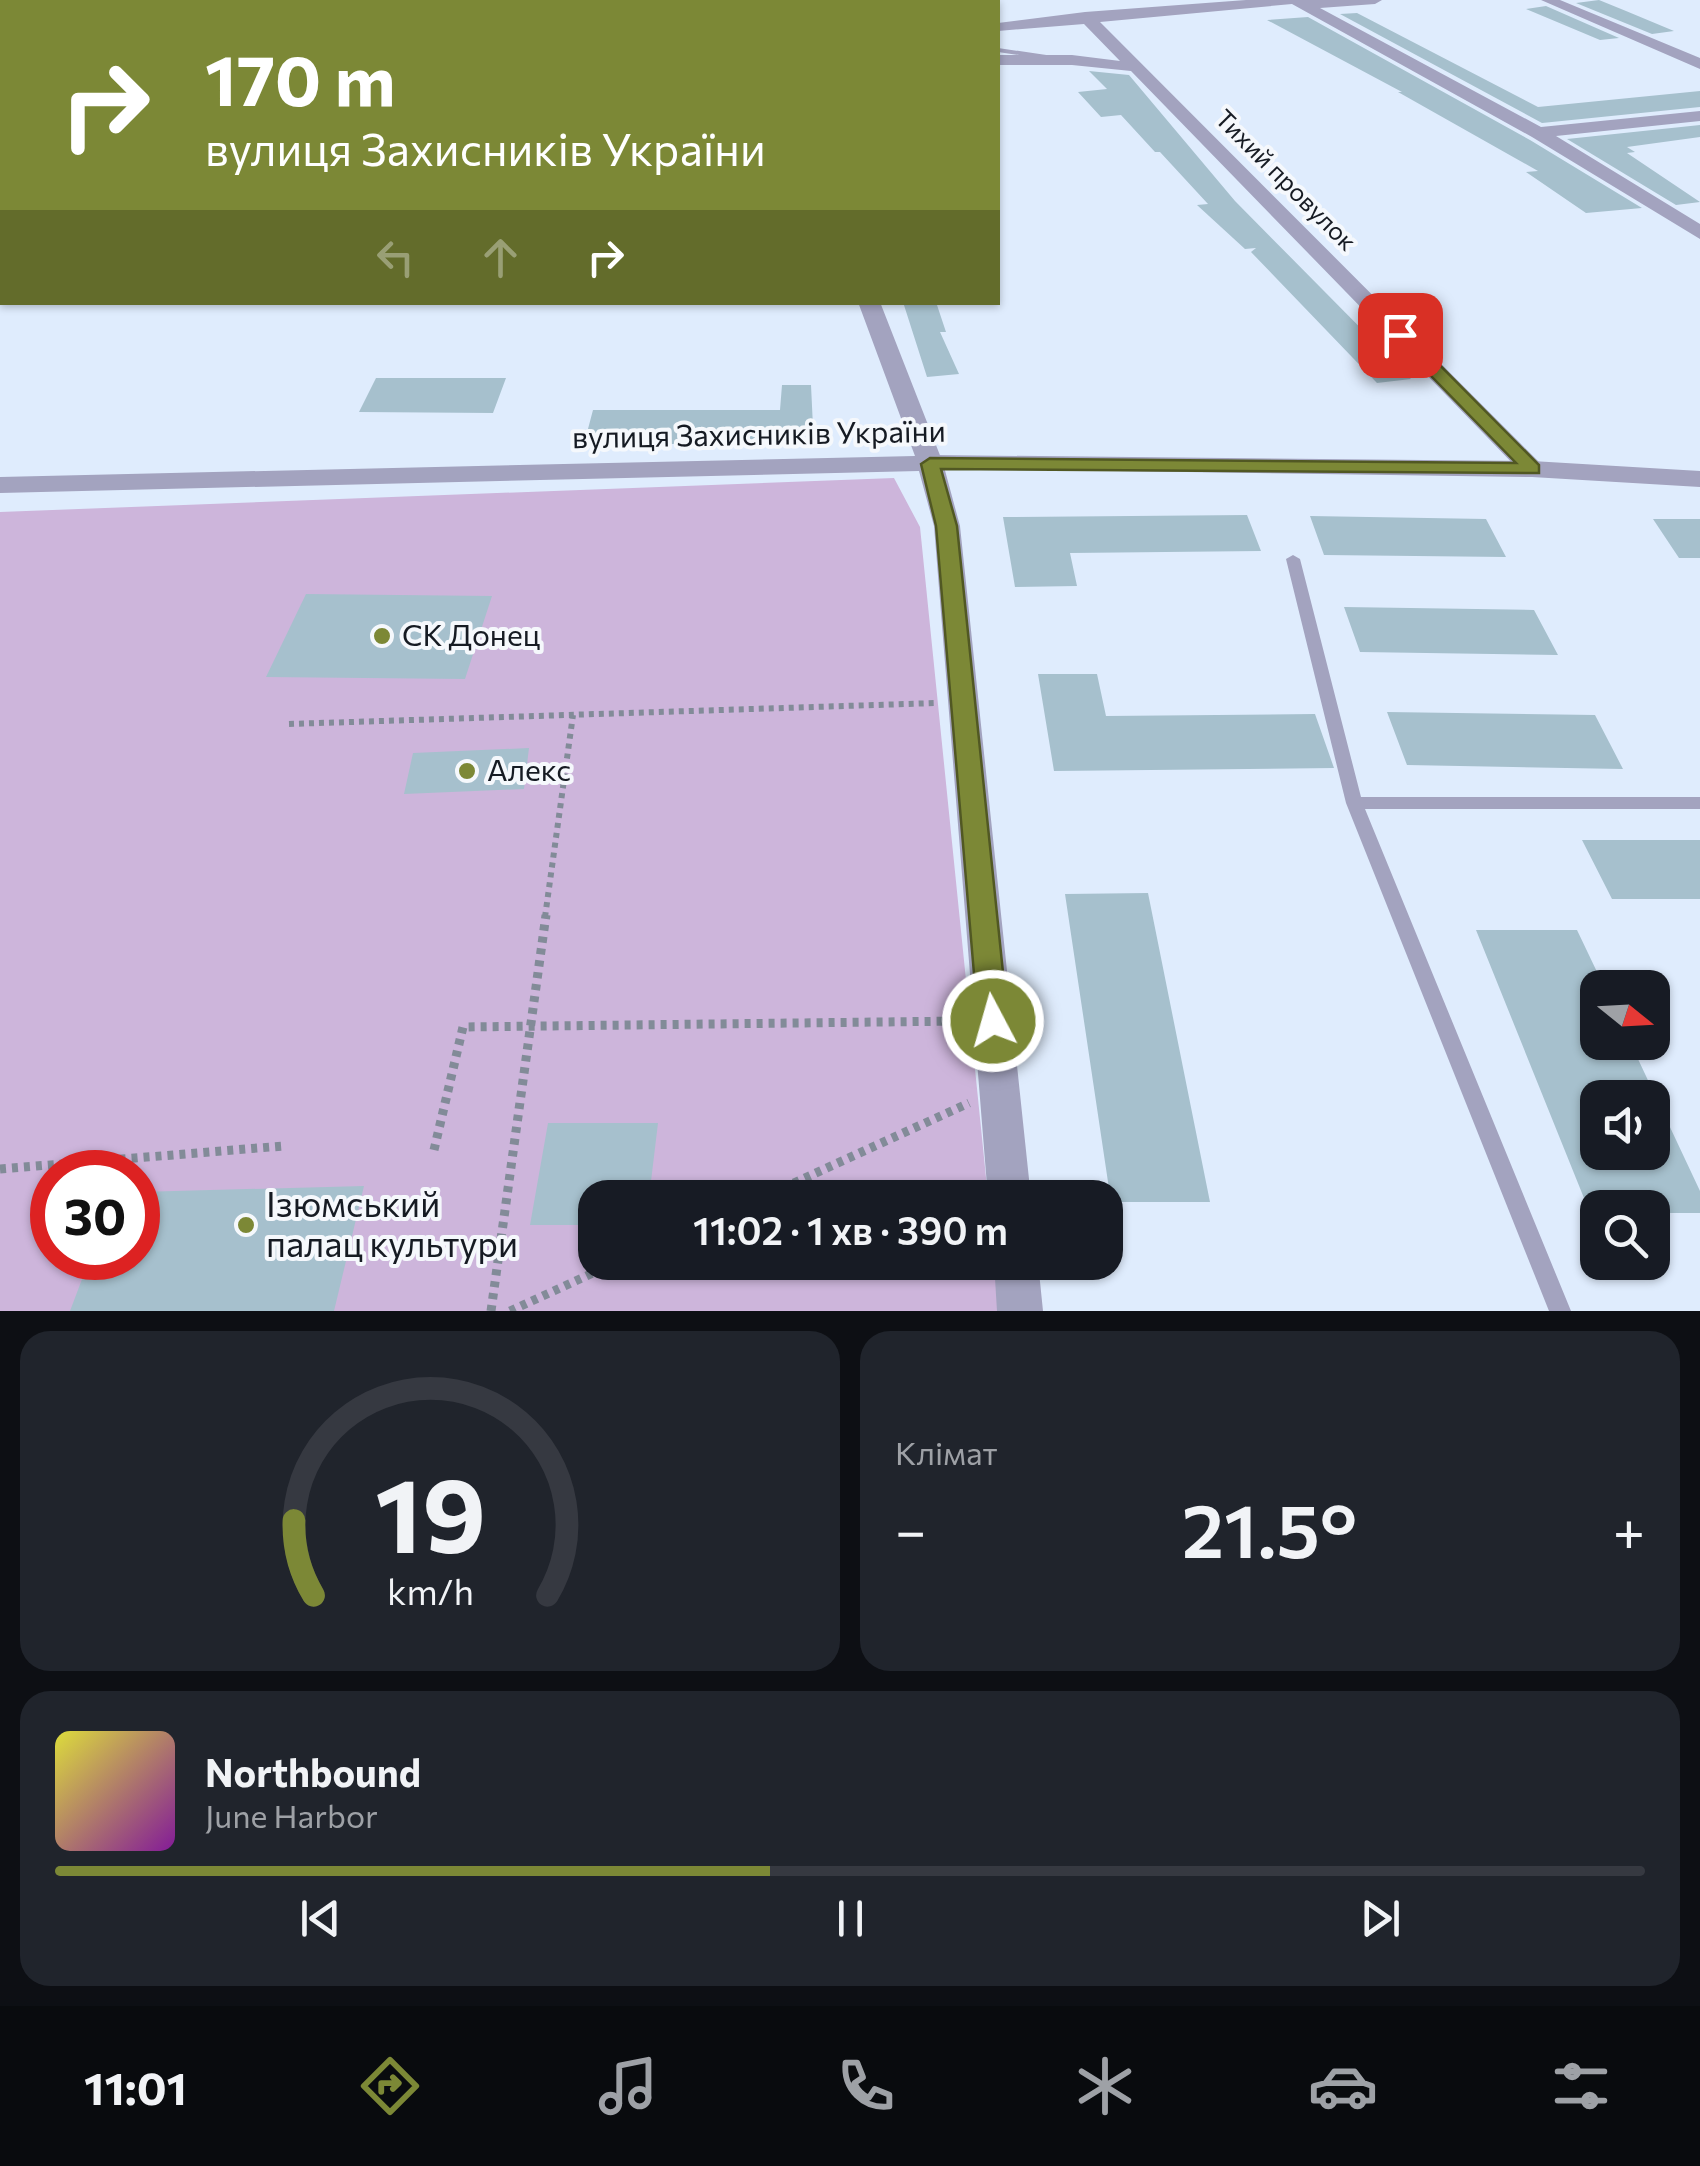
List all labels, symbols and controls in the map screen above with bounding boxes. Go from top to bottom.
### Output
text: 170 m [205,35,396,120]
icon: right [40,40,170,170]
street label: Тихий провулок [1210,103,1363,256]
text: вулиця Захисників України [205,120,766,175]
icon: left [368,230,423,285]
icon: ahead [473,230,528,285]
icon: right [578,230,633,285]
pin [1358,293,1443,378]
icon: arrive [1373,308,1428,363]
street label: вулиця Захисників України [572,411,946,454]
place label: СК Донец [402,615,540,652]
marker: СК Донец [371,625,393,647]
place label: Алекс [487,750,571,787]
marker: Алекс [456,760,478,782]
position arrow [941,969,1045,1073]
north arrow [1580,970,1670,1060]
map controls [1580,970,1670,1280]
button: sound [1580,1080,1670,1170]
speed limit sign: 30 [30,1150,160,1280]
place label: Ізюмський палац культури [266,1181,518,1264]
button: search [1580,1190,1670,1280]
text: 11:02 · 1 хв · 390 m [693,1206,1008,1253]
marker: Ізюмський палац культури [235,1214,257,1236]
text: Клімат [895,1432,998,1472]
text: 19 [374,1447,486,1574]
text: 21.5° [1182,1482,1357,1573]
text: − [895,1495,926,1562]
text: + [1613,1495,1645,1562]
text: km/h [387,1569,473,1612]
text: Northbound [205,1748,421,1795]
text: June Harbor [205,1795,378,1835]
icon: previous [293,1891,348,1946]
icon: pause [823,1891,878,1946]
icon: next [1353,1891,1408,1946]
icon: directions [355,2051,425,2121]
icon: music [593,2051,663,2121]
icon: phone [831,2051,901,2121]
icon: climate [1070,2051,1140,2121]
icon: car [1308,2051,1378,2121]
icon: filters [1546,2051,1616,2121]
text: 11:01 [84,2059,187,2114]

